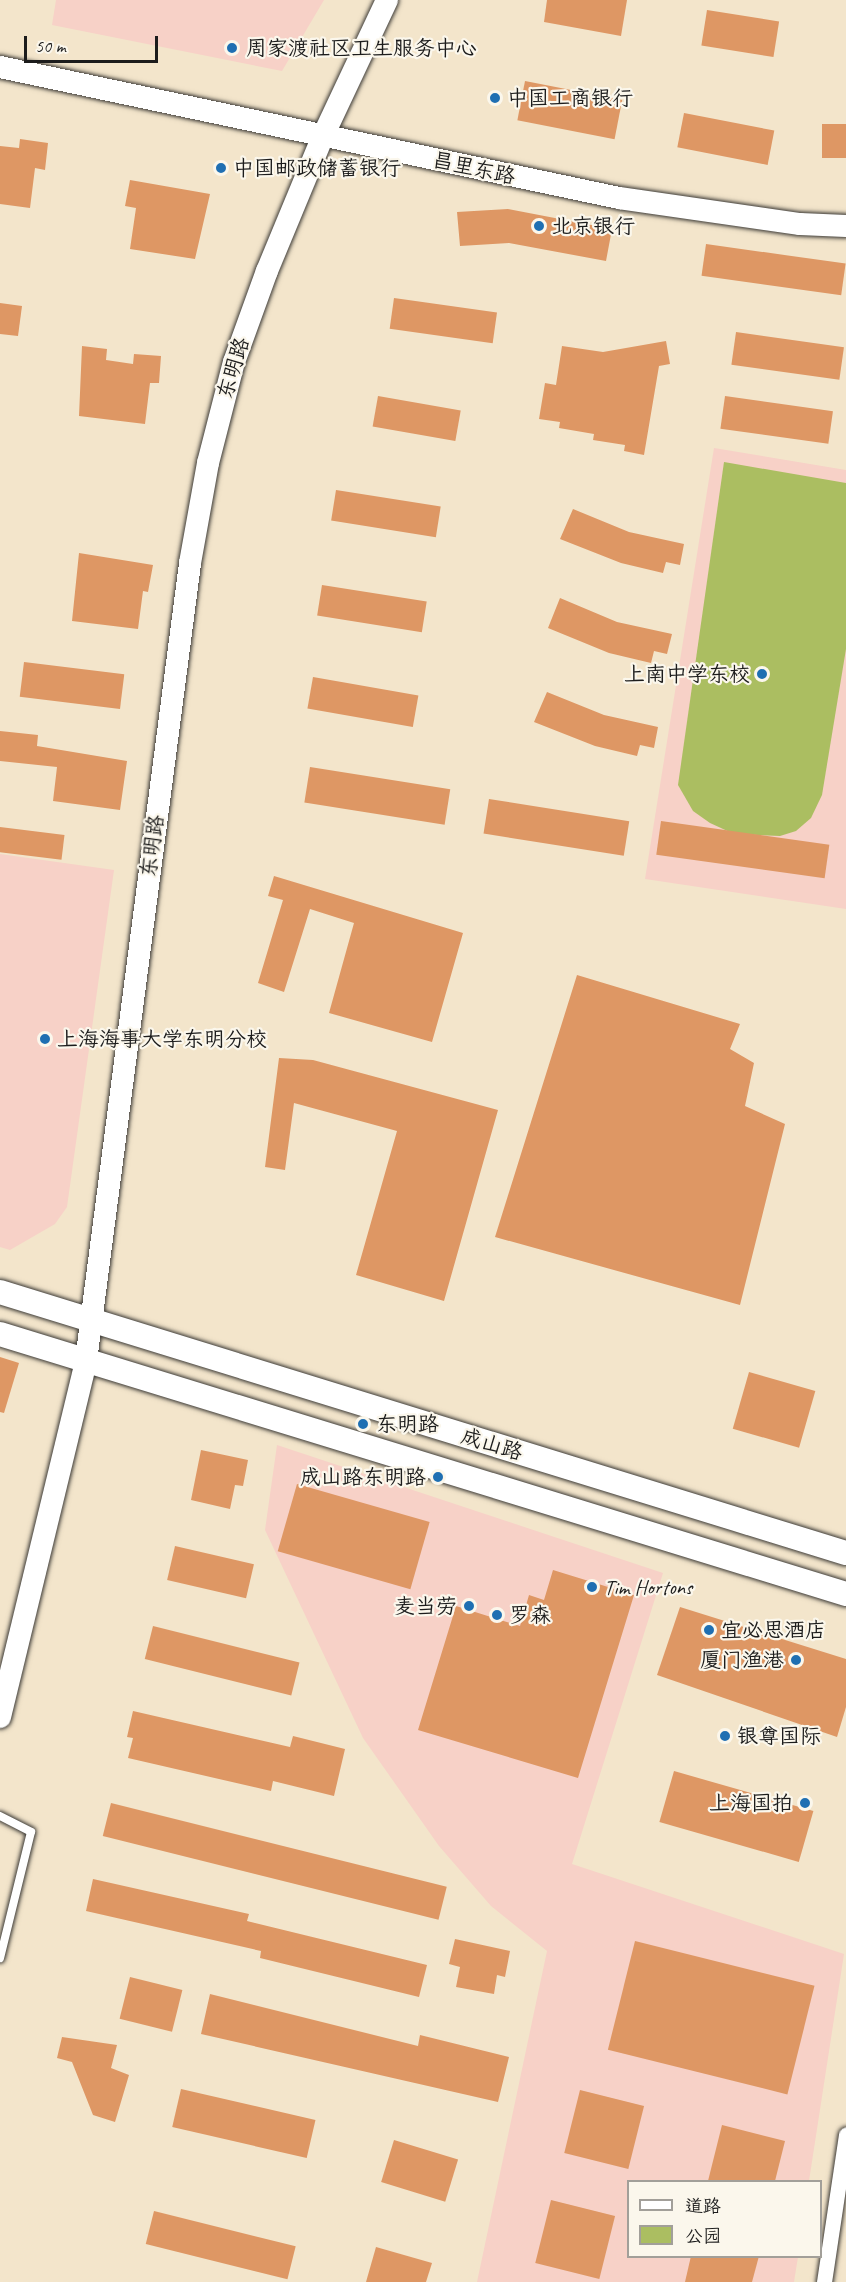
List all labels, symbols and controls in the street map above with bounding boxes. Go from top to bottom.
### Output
scale bar [27,24,160,62]
text: 50 m [35,35,66,57]
place label: 周家渡社区卫生服务中心 [246,35,477,61]
marker: 周家渡社区卫生服务中心 [223,39,241,57]
place label: 中国工商银行 [507,85,633,111]
marker: 中国工商银行 [488,91,502,105]
street label: 昌里东路 [430,147,518,189]
place label: 中国邮政储蓄银行 [233,155,401,181]
marker: 中国邮政储蓄银行 [214,161,228,175]
place label: 北京银行 [551,213,635,239]
marker: 北京银行 [532,219,546,233]
street label: 东明路 [212,334,254,402]
place label: 上南中学东校 [624,661,750,687]
marker: 上南中学东校 [755,667,769,681]
street label: 东明路 [135,813,169,879]
place label: 上海海事大学东明分校 [57,1026,267,1052]
marker: 上海海事大学东明分校 [38,1032,52,1046]
place label: 东明路 [376,1411,439,1437]
marker: 东明路 [354,1415,372,1433]
street label: 成山路 [458,1423,526,1465]
place label: 成山路东明路 [300,1464,426,1490]
marker: 成山路东明路 [431,1470,445,1484]
place label: Tim Hortons [604,1574,692,1600]
marker: Tim Hortons [585,1580,599,1594]
place label: 麦当劳 [394,1593,457,1619]
marker: 麦当劳 [462,1599,476,1613]
place label: 罗森 [509,1602,551,1628]
marker: 罗森 [490,1608,504,1622]
place label: 宜必思酒店 [721,1617,826,1643]
marker: 宜必思酒店 [702,1623,716,1637]
place label: 厦门渔港 [700,1647,784,1673]
marker: 厦门渔港 [789,1653,803,1667]
place label: 银尊国际 [737,1723,821,1749]
marker: 银尊国际 [718,1729,732,1743]
place label: 上海国拍 [709,1790,793,1816]
marker: 上海国拍 [798,1796,812,1810]
legend [627,2180,822,2258]
text: 道路 [685,2195,721,2217]
text: 公园 [685,2225,721,2247]

